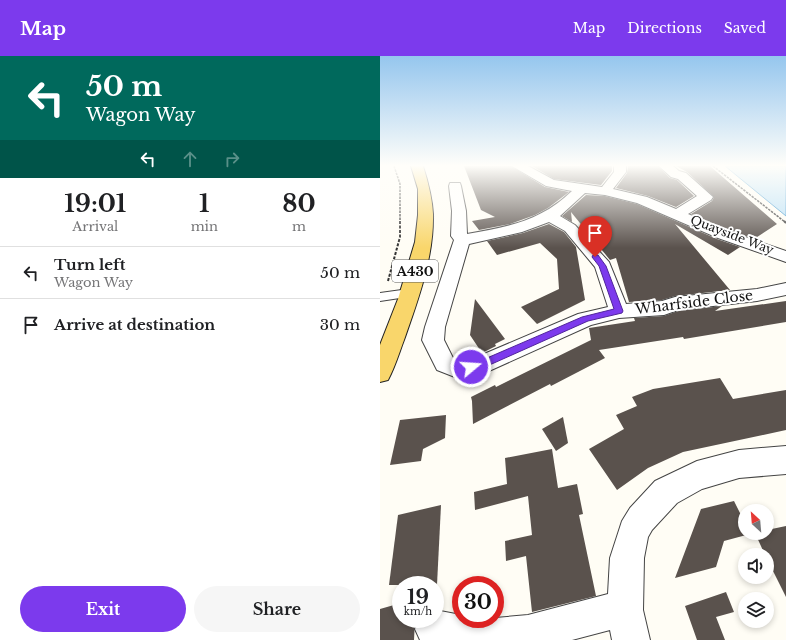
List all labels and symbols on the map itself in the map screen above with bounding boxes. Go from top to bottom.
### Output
street label: Quayside Way [688,212,776,257]
pin [578,216,612,257]
road number: A430 [392,260,438,282]
street label: Wharfside Close [633,286,754,318]
position arrow [450,346,492,388]
north arrow [738,504,774,540]
speed limit sign: 30 [452,576,504,628]

